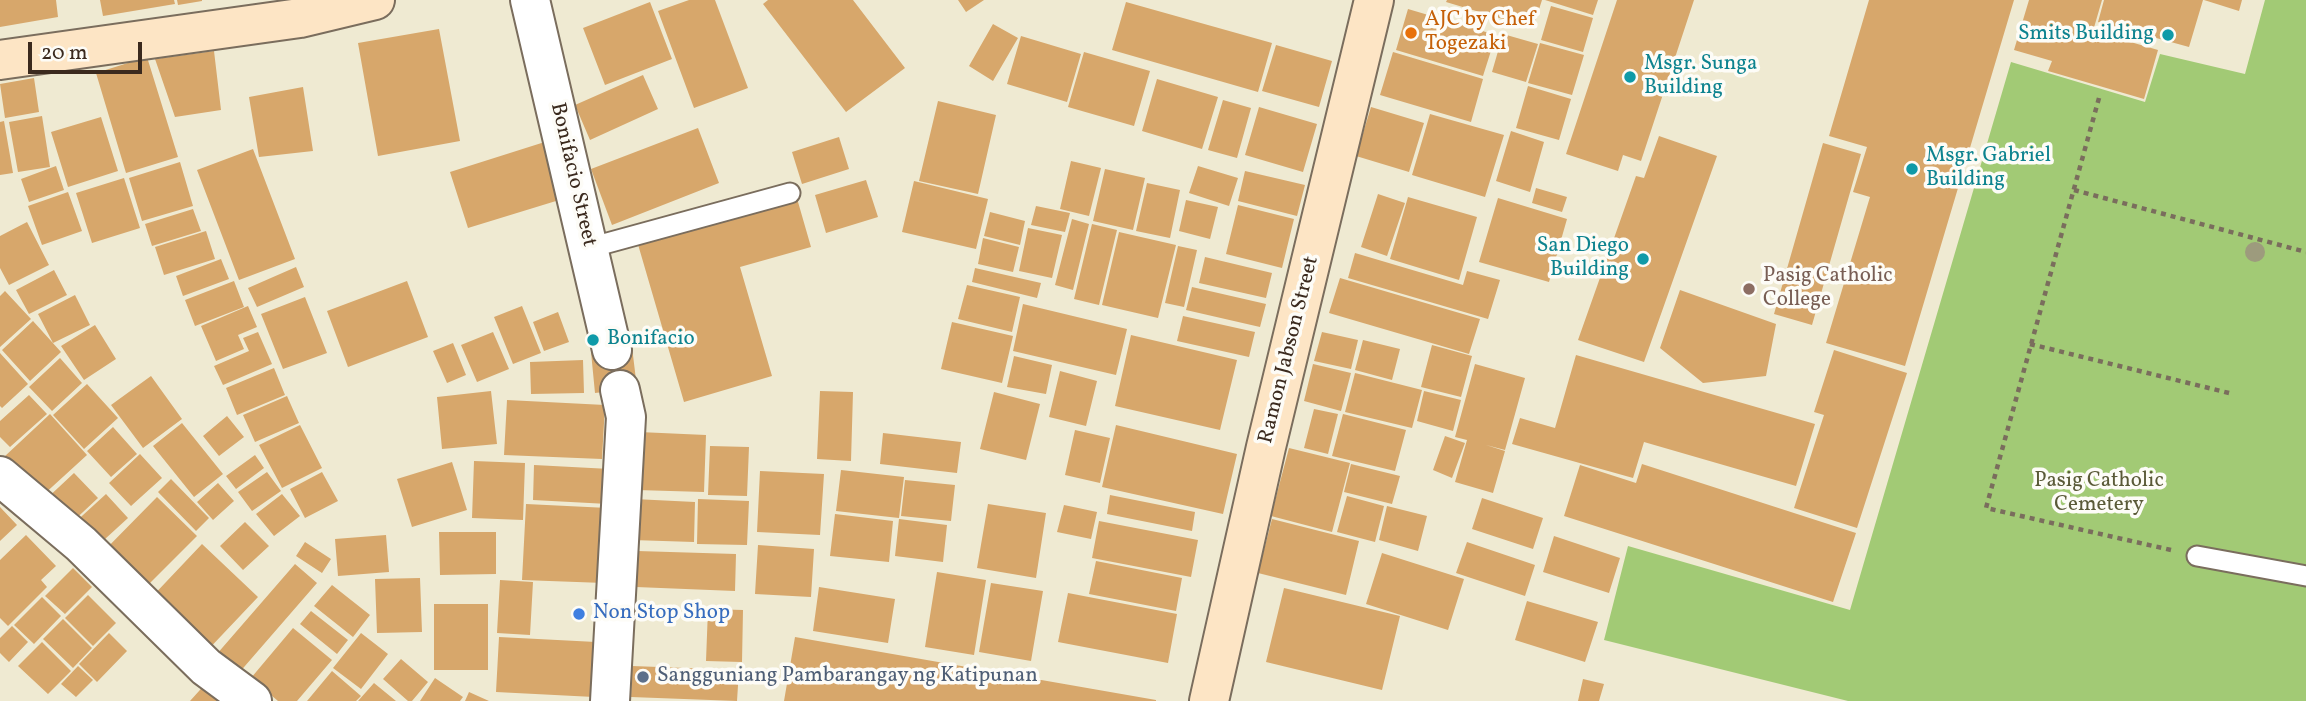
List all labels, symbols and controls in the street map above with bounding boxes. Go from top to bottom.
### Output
place label: AJC by Chef Togezaki [1425,8,1535,58]
place label: Smits Building [2018,22,2154,48]
marker: AJC by Chef Togezaki [1403,25,1419,41]
marker: Smits Building [2160,27,2176,43]
scale bar [32,28,145,72]
text: 20 m [41,39,87,68]
place label: Msgr. Sunga Building [1644,52,1758,102]
marker: Msgr. Sunga Building [1622,69,1638,85]
street label: Bonifacio Street [543,101,601,249]
place label: Msgr. Gabriel Building [1926,144,2051,194]
marker: Msgr. Gabriel Building [1904,161,1920,177]
place label: San Diego Building [1537,234,1629,284]
marker: San Diego Building [1635,251,1651,267]
street label: Ramon Jabson Street [1255,254,1325,446]
place label: Pasig Catholic College [1763,264,1893,314]
marker: Pasig Catholic College [1741,281,1757,297]
place label: Bonifacio [607,327,695,353]
marker: Bonifacio [585,332,601,348]
park label: Pasig Catholic Cemetery [2034,469,2164,519]
place label: Non Stop Shop [593,601,730,627]
marker: Non Stop Shop [571,606,587,622]
place label: Sangguniang Pambarangay ng Katipunan [657,664,1038,690]
marker: Sangguniang Pambarangay ng Katipunan [635,669,651,685]

